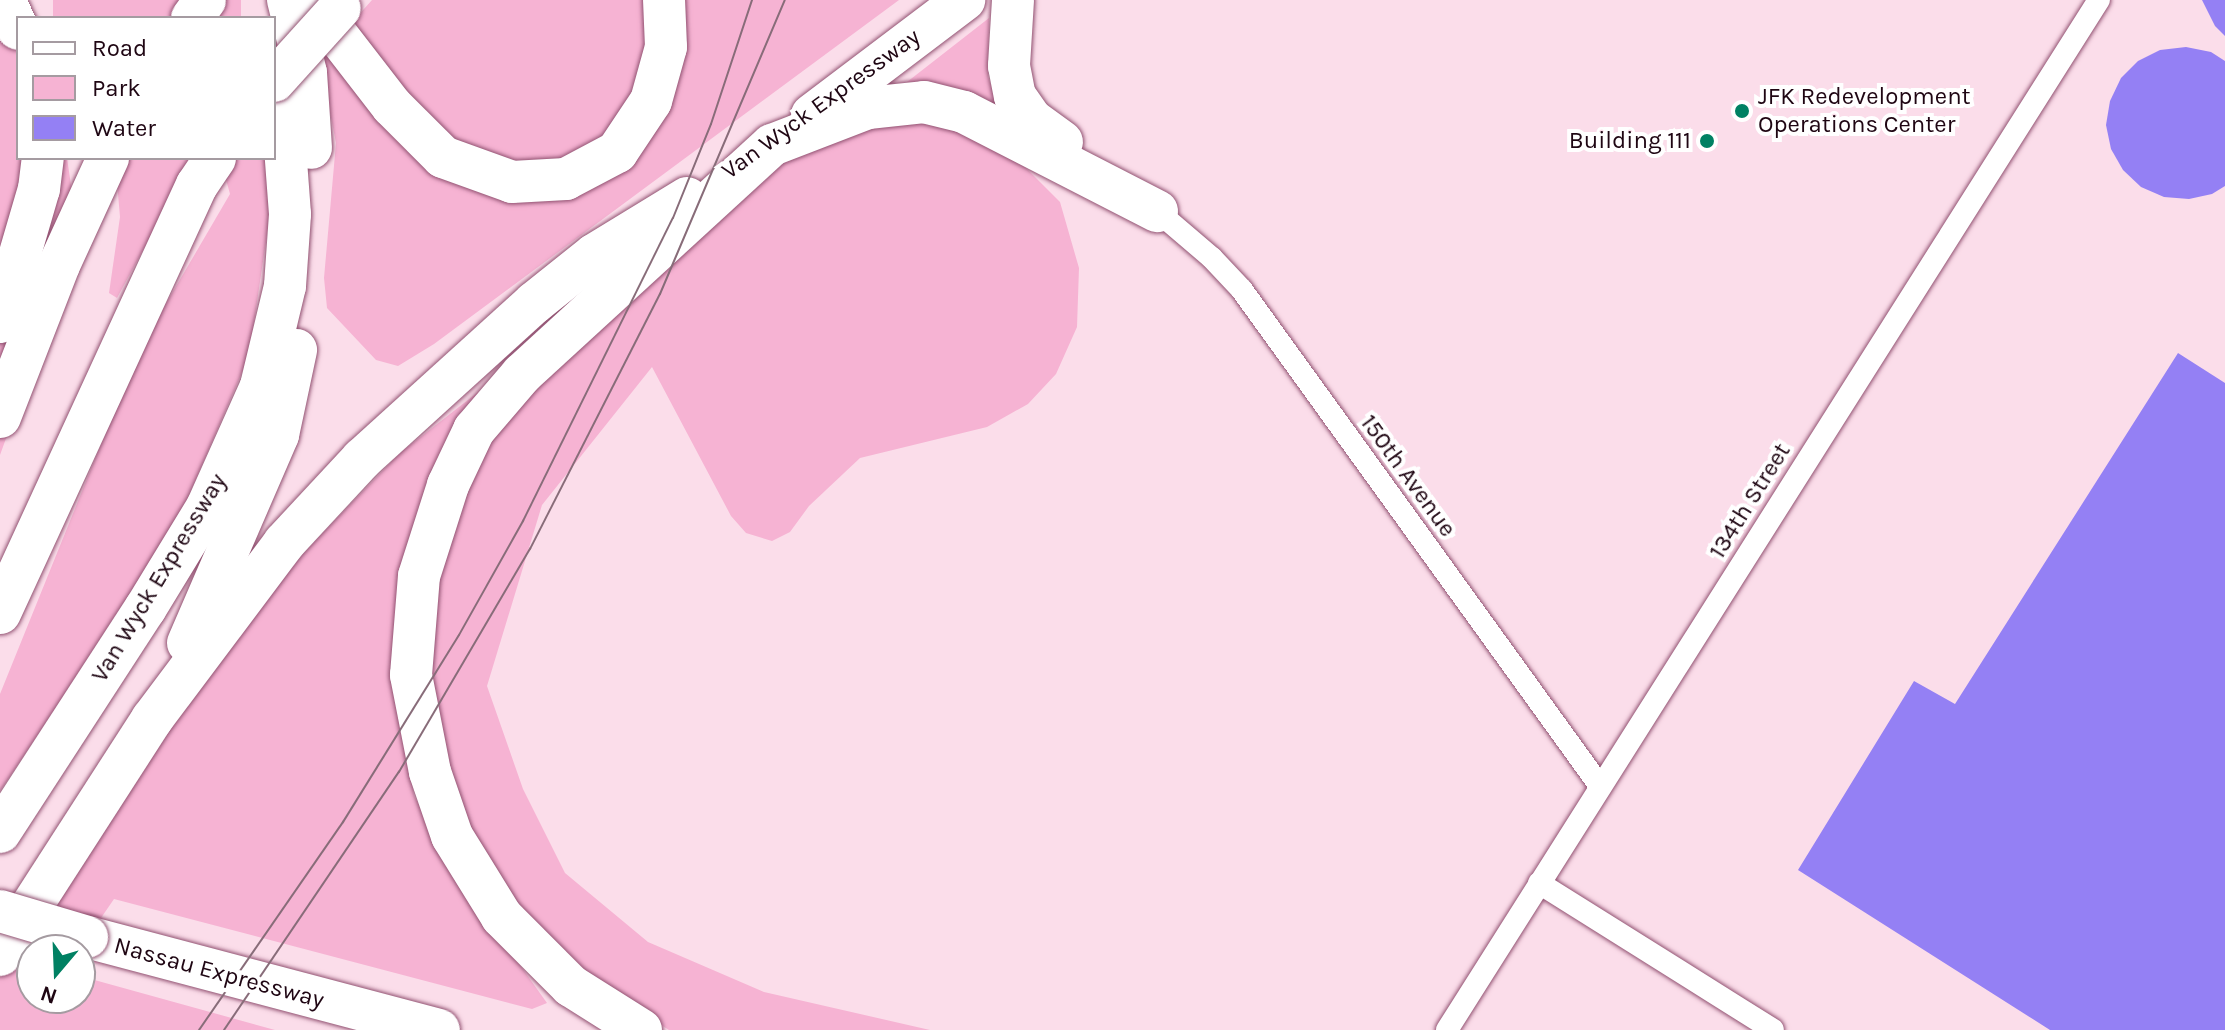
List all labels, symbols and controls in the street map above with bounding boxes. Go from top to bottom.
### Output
legend [16,16,276,160]
street label: Van Wyck Expressway [716,22,926,186]
text: Road [92,34,147,62]
text: Park [92,74,141,102]
place label: JFK Redevelopment Operations Center [1758,83,1971,139]
marker: JFK Redevelopment Operations Center [1733,102,1751,120]
text: Water [92,114,156,142]
place label: Building 111 [1569,127,1691,155]
marker: Building 111 [1698,132,1716,150]
street label: 150th Avenue [1354,409,1462,543]
street label: 134th Street [1703,438,1797,564]
street label: Van Wyck Expressway [85,469,233,687]
street label: Nassau Expressway [111,931,327,1015]
north arrow [16,934,96,1014]
text: N [37,980,61,1010]

